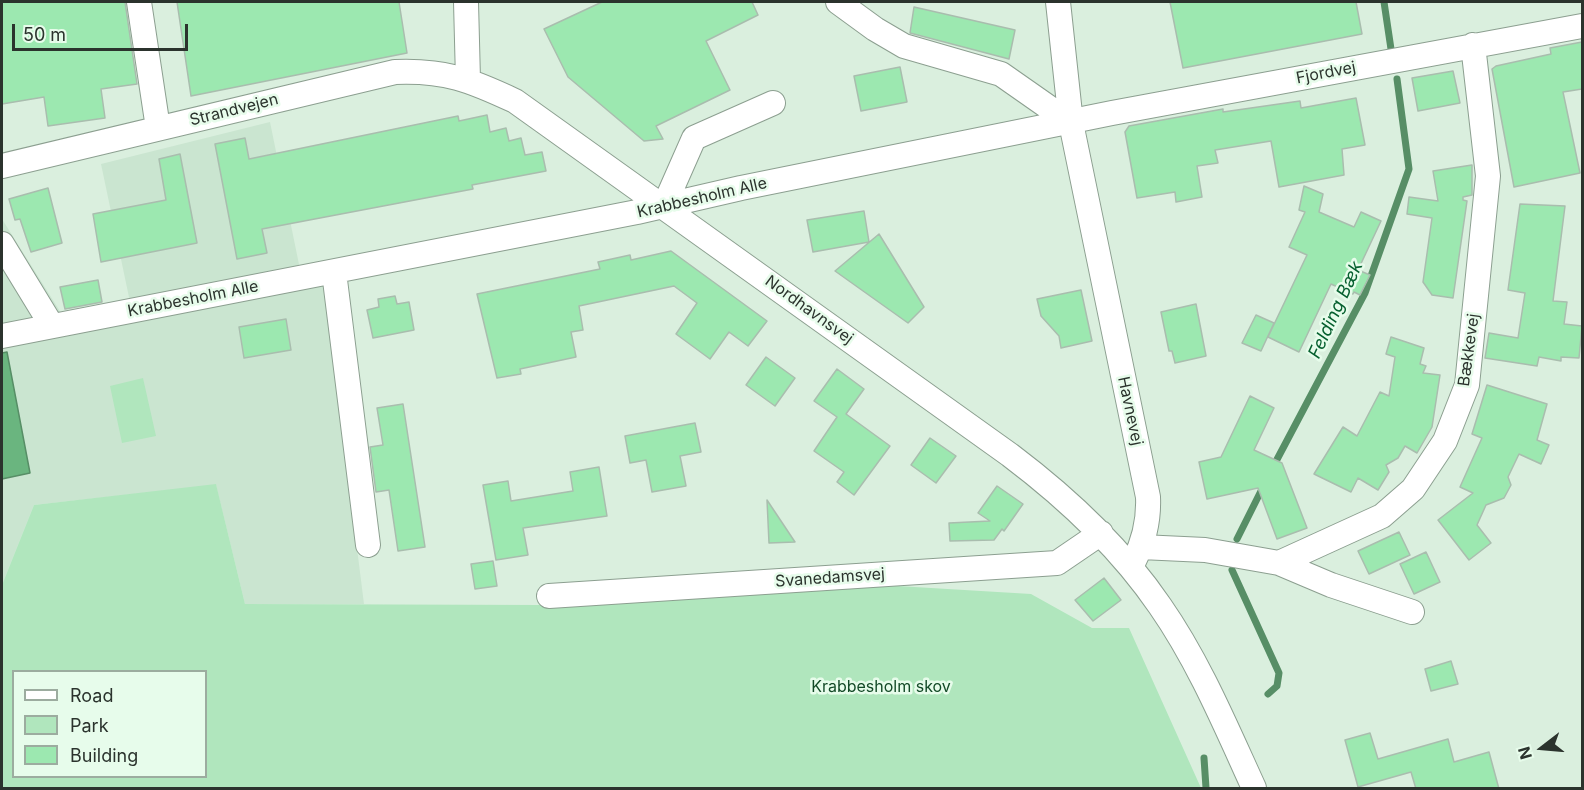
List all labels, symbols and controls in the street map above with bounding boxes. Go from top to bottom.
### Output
scale bar [15,12,190,50]
text: 50 m [23,24,66,45]
street label: Fjordvej [1295,58,1357,88]
street label: Strandvejen [188,90,280,130]
street label: Krabbesholm Alle [635,174,769,222]
water label: Felding Bæk [1304,258,1368,362]
street label: Nordhavnsvej [761,272,857,348]
street label: Krabbesholm Alle [126,277,260,321]
street label: Bækkevej [1454,312,1484,388]
street label: Havnevej [1113,375,1147,447]
street label: Svanedamsvej [774,565,886,591]
legend [12,670,207,778]
park label: Krabbesholm skov [811,677,951,697]
text: Road [70,685,113,706]
text: Park [70,715,109,736]
north arrow [1512,718,1572,778]
text: N [1513,744,1536,762]
text: Building [70,745,138,766]

